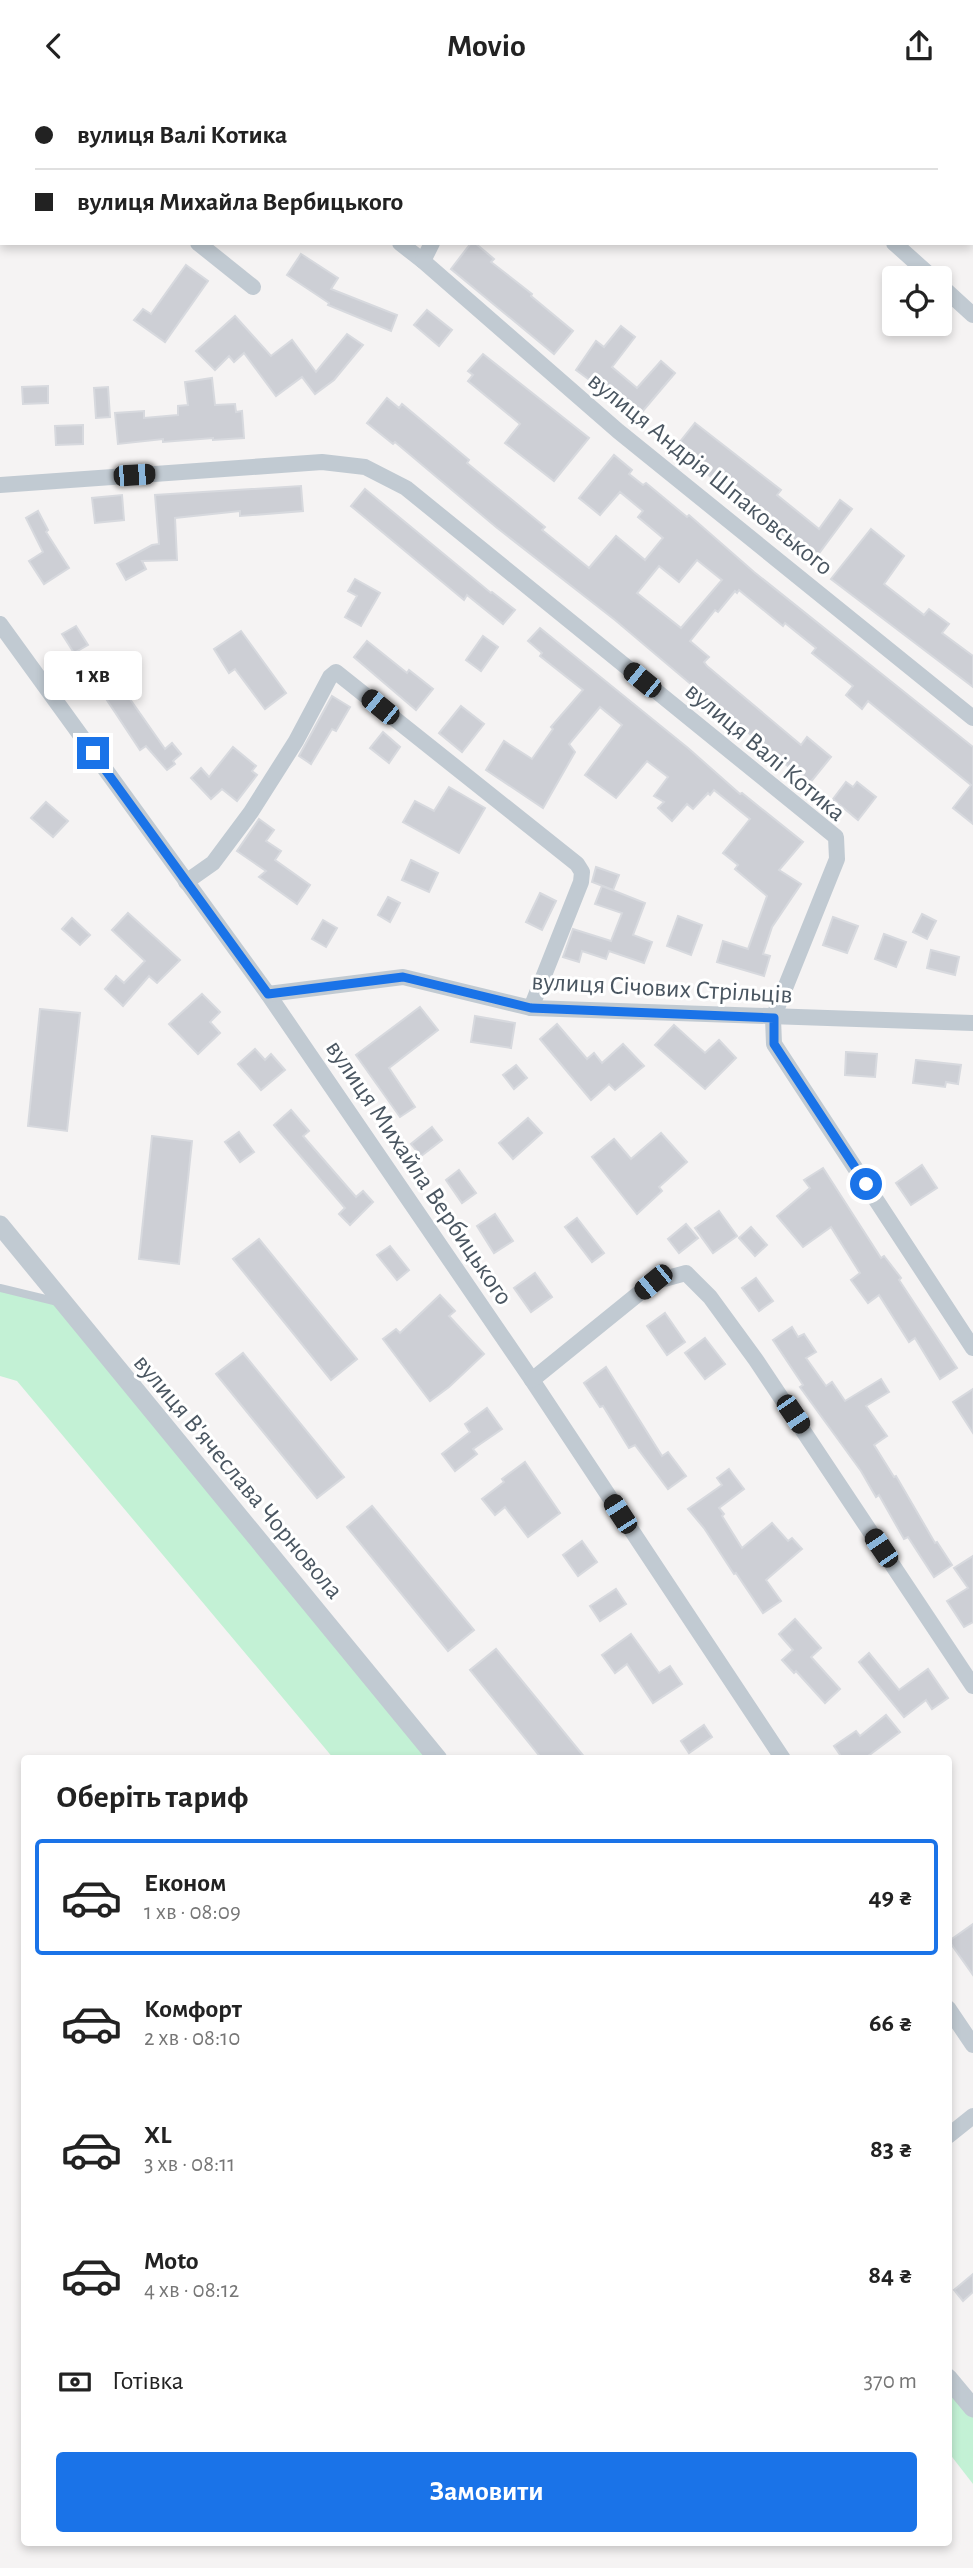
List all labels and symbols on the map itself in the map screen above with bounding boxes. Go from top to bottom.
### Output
street label: вулиця Андрія Шпаковського [583,367,838,580]
car [113,463,156,487]
callout: 1 хв [44,651,142,701]
car [620,659,665,701]
street label: вулиця Валі Котика [680,677,851,826]
car [358,686,403,728]
route end [77,737,109,769]
street label: вулиця Січових Стрільців [531,968,793,1008]
street label: вулиця Михайла Вербицького [321,1036,517,1310]
route start [850,1168,882,1200]
car [631,1261,676,1303]
street label: вулиця В'ячеслава Чорновола [129,1350,348,1604]
car [773,1391,814,1437]
car [600,1491,641,1537]
car [861,1525,902,1571]

